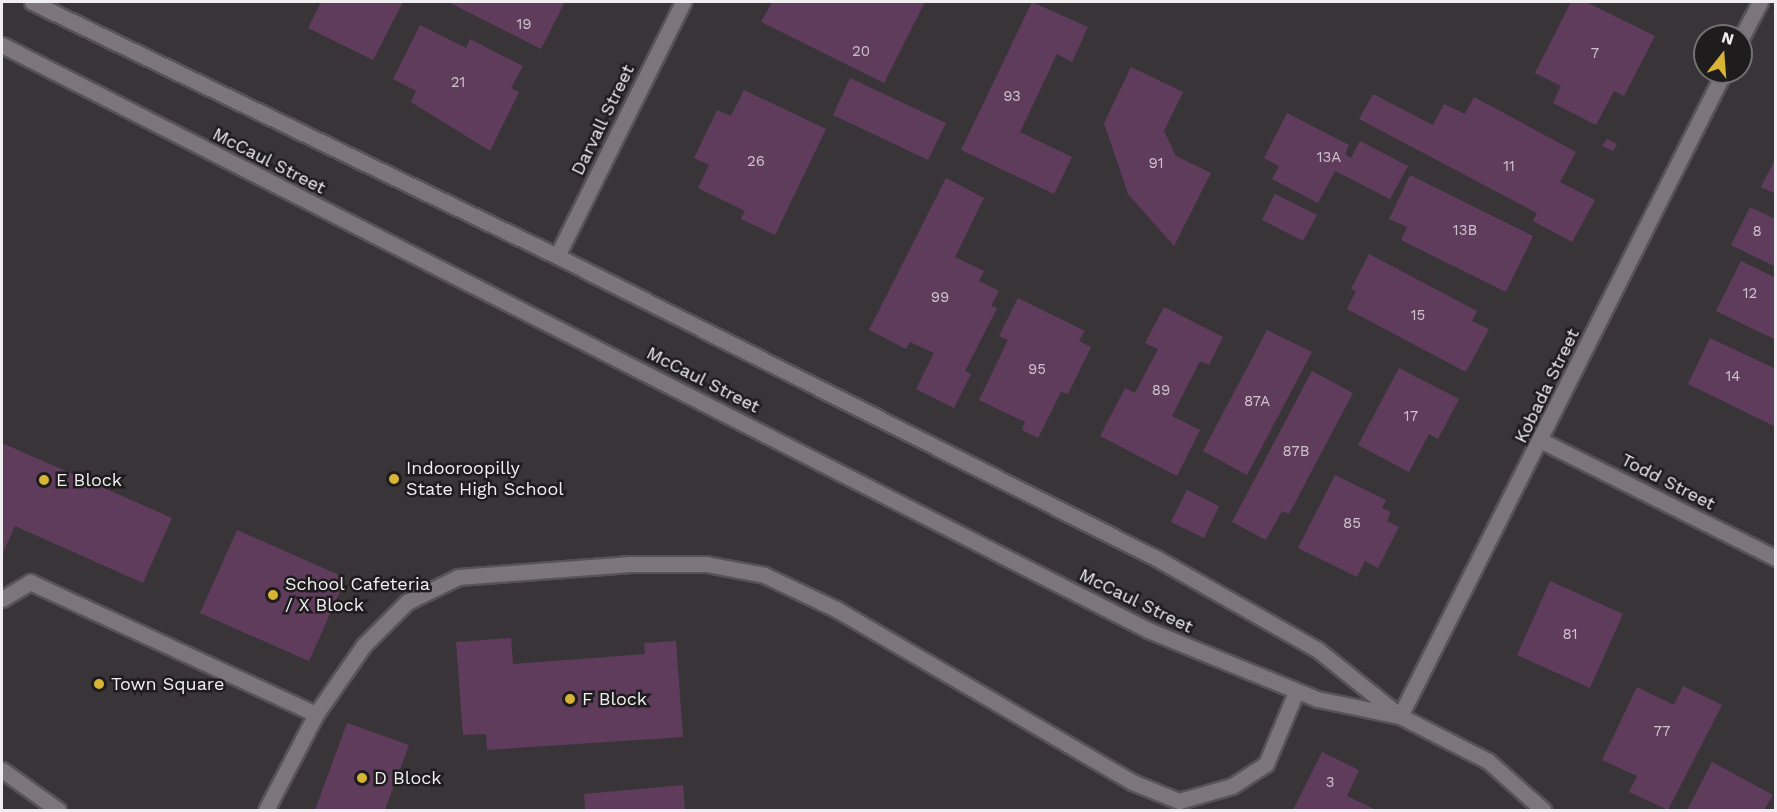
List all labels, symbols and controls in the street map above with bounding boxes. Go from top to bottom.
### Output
house number: 19 [516,16,532,34]
north arrow [1693,24,1753,84]
text: N [1719,27,1736,49]
house number: 20 [852,43,870,61]
house number: 7 [1591,45,1599,63]
street label: Darvall Street [567,61,639,179]
house number: 21 [451,74,465,92]
house number: 93 [1003,88,1021,106]
street label: McCaul Street [209,123,329,199]
house number: 13A [1317,149,1341,167]
house number: 26 [747,153,765,171]
house number: 91 [1148,155,1164,173]
house number: 11 [1503,158,1515,176]
house number: 13B [1453,222,1477,240]
house number: 8 [1752,223,1762,241]
house number: 12 [1743,285,1757,303]
house number: 99 [931,289,949,307]
house number: 15 [1411,307,1425,325]
street label: Kobada Street [1510,325,1584,447]
street label: McCaul Street [643,342,763,418]
house number: 95 [1028,361,1046,379]
house number: 14 [1725,368,1741,386]
house number: 89 [1152,382,1170,400]
house number: 87A [1244,393,1270,411]
house number: 17 [1404,408,1418,426]
house number: 87B [1283,443,1309,461]
street label: Todd Street [1617,449,1719,515]
place label: Indooroopilly State High School [406,458,564,500]
place label: E Block [56,469,122,491]
marker: Indooroopilly State High School [387,472,401,486]
marker: E Block [37,473,51,487]
house number: 85 [1343,515,1361,533]
street label: McCaul Street [1075,564,1197,638]
place label: School Cafeteria / X Block [285,574,431,616]
marker: School Cafeteria / X Block [266,588,280,602]
house number: 81 [1562,626,1578,644]
place label: Town Square [111,673,224,695]
marker: Town Square [92,677,106,691]
place label: F Block [582,688,647,710]
marker: F Block [563,692,577,706]
house number: 77 [1654,723,1670,741]
place label: D Block [374,767,441,789]
marker: D Block [355,771,369,785]
house number: 3 [1326,774,1334,792]

